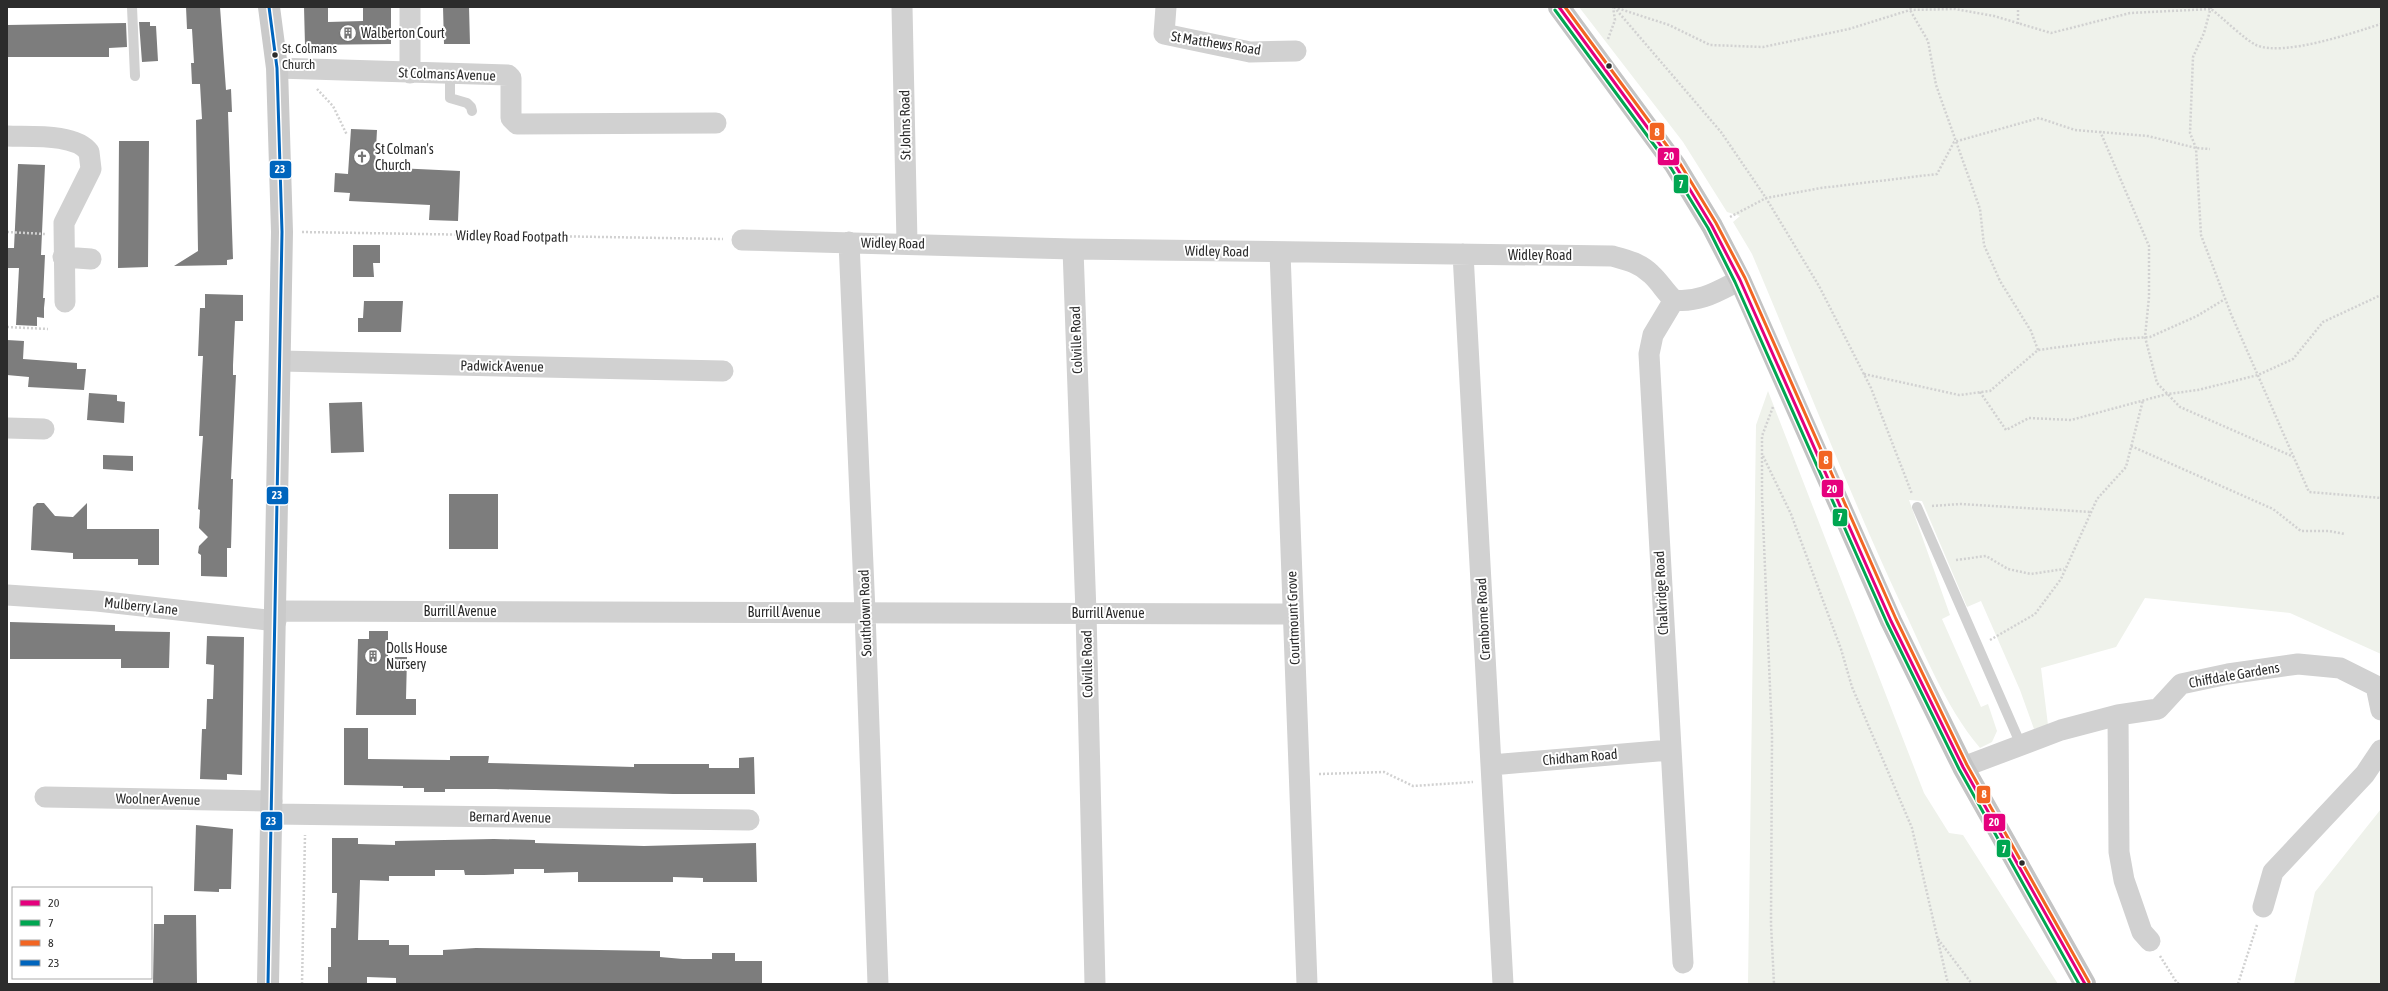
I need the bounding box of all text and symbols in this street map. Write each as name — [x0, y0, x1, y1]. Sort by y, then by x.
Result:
building icon: Walberton Court — [338, 23, 358, 43]
place label: Walberton Court — [361, 25, 445, 41]
street label: St Matthews Road — [1170, 28, 1262, 58]
place label: St. Colmans Church — [282, 41, 337, 72]
marker: St. Colmans Church — [270, 50, 280, 60]
unlabelled marker — [1604, 61, 1614, 71]
street label: St Colmans Avenue — [398, 64, 496, 84]
street label: St Johns Road — [896, 90, 914, 160]
line badge: 8 — [1649, 122, 1665, 141]
text: 8 — [1654, 126, 1660, 138]
place label: St Colman's Church — [375, 141, 434, 173]
church icon: St Colman's Church — [352, 147, 372, 167]
line badge: 20 — [1657, 147, 1680, 166]
text: 20 — [1664, 150, 1674, 162]
line badge: 23 — [269, 160, 292, 179]
text: 23 — [275, 163, 285, 175]
line badge: 7 — [1673, 174, 1689, 194]
text: 7 — [1678, 178, 1684, 190]
street label: Widley Road Footpath — [456, 227, 568, 245]
street label: Widley Road — [861, 234, 925, 252]
street label: Widley Road — [1185, 242, 1249, 260]
street label: Widley Road — [1508, 247, 1572, 263]
street label: Colville Road — [1067, 306, 1085, 374]
street label: Padwick Avenue — [460, 357, 544, 375]
line badge: 8 — [1818, 450, 1833, 470]
text: 8 — [1823, 454, 1829, 466]
line badge: 20 — [1821, 479, 1844, 498]
text: 20 — [1827, 483, 1837, 495]
line badge: 23 — [266, 486, 289, 505]
text: 23 — [272, 489, 282, 501]
line badge: 7 — [1832, 508, 1848, 527]
text: 7 — [1837, 511, 1843, 523]
street label: Chalkridge Road — [1651, 551, 1671, 635]
street label: Southdown Road — [855, 569, 875, 657]
street label: Courtmount Grove — [1283, 571, 1303, 665]
street label: Cranborne Road — [1473, 577, 1493, 661]
street label: Mulberry Lane — [103, 594, 179, 618]
street label: Burrill Avenue — [424, 603, 496, 619]
street label: Burrill Avenue — [748, 604, 820, 620]
street label: Burrill Avenue — [1072, 605, 1144, 621]
street label: Colville Road — [1078, 630, 1096, 698]
place label: Dolls House Nursery — [386, 640, 447, 672]
building icon: Dolls House Nursery — [363, 646, 383, 666]
street label: Chiffdale Gardens — [2187, 659, 2281, 691]
street label: Chidham Road — [1542, 746, 1618, 768]
line badge: 8 — [1976, 785, 1991, 804]
text: 8 — [1981, 788, 1987, 800]
street label: Woolner Avenue — [116, 790, 200, 808]
street label: Bernard Avenue — [469, 808, 551, 826]
line badge: 23 — [260, 811, 283, 831]
line badge: 20 — [1983, 813, 2006, 832]
text: 23 — [266, 815, 276, 827]
text: 20 — [1989, 816, 1999, 828]
line badge: 7 — [1996, 839, 2011, 858]
text: 7 — [2001, 843, 2007, 855]
unlabelled marker — [2017, 858, 2027, 868]
legend — [12, 887, 152, 979]
text: 20 — [48, 896, 60, 910]
text: 7 — [48, 916, 54, 930]
text: 8 — [48, 936, 54, 950]
text: 23 — [48, 956, 59, 970]

